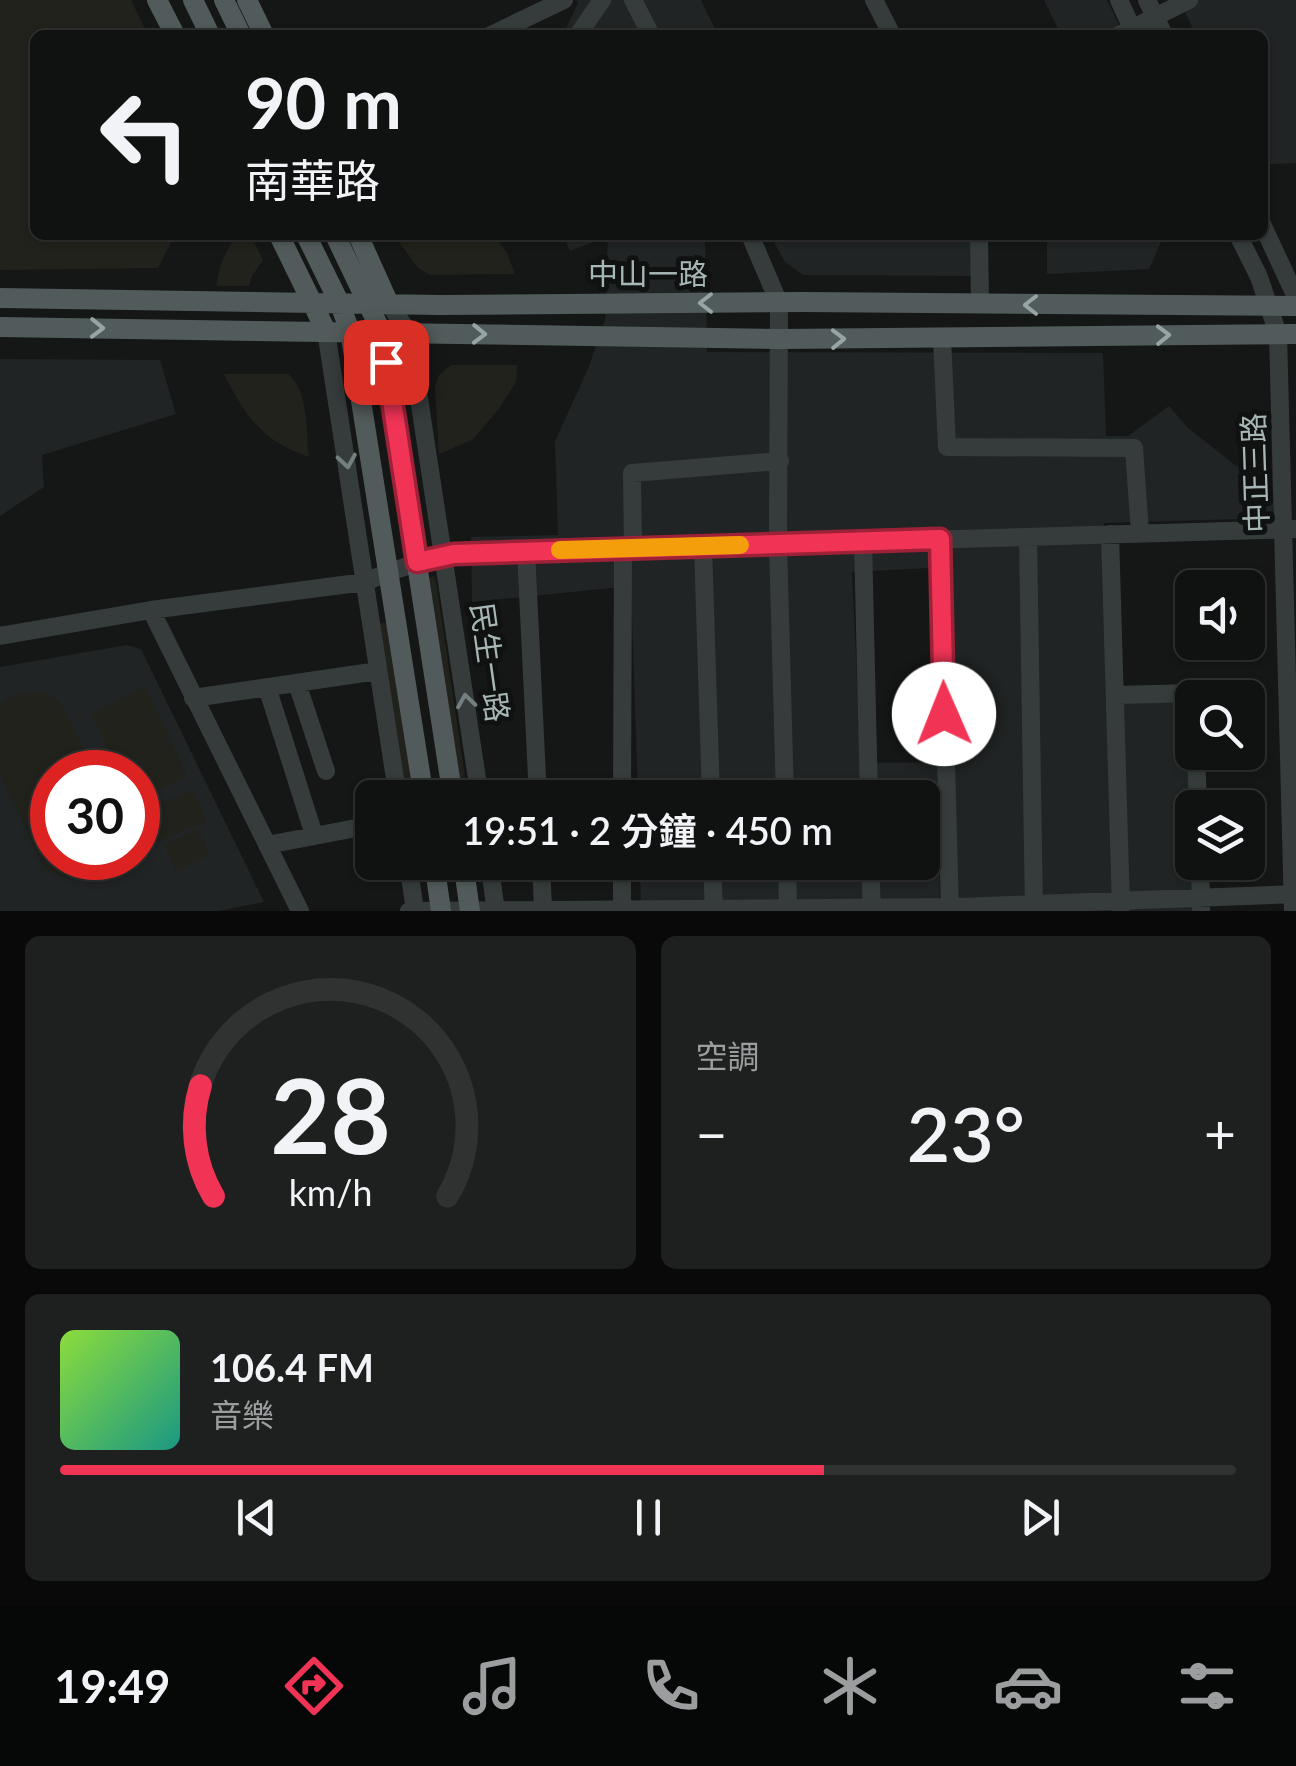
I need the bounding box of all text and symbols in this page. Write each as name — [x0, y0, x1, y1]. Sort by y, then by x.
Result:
text: 90 m — [245, 60, 402, 144]
icon: left — [80, 70, 210, 200]
text: 南華路 — [245, 153, 380, 207]
street label: 中山一路 — [588, 255, 708, 291]
one-way arrow — [698, 292, 714, 314]
one-way arrow — [1023, 294, 1039, 315]
one-way arrow — [90, 317, 106, 339]
pin — [344, 320, 429, 405]
one-way arrow — [472, 323, 487, 345]
one-way arrow — [1156, 324, 1172, 346]
one-way arrow — [832, 328, 847, 350]
icon: arrive — [359, 335, 414, 390]
street label: 中正三路 — [1234, 412, 1274, 534]
one-way arrow — [336, 453, 357, 470]
map controls — [1175, 570, 1265, 880]
button: sound — [1175, 570, 1265, 660]
street label: 民生一路 — [465, 600, 517, 724]
position arrow — [892, 662, 996, 766]
button: search — [1175, 680, 1265, 770]
one-way arrow — [456, 693, 477, 709]
speed limit sign: 30 — [30, 750, 160, 880]
button: layers — [1175, 790, 1265, 880]
text: 19:51 · 2 分鐘 · 450 m — [462, 807, 833, 853]
text: 空調 — [696, 1036, 760, 1075]
text: 28 — [270, 1051, 391, 1176]
text: 23° — [907, 1088, 1025, 1178]
text: − — [696, 1100, 727, 1166]
text: + — [1204, 1100, 1236, 1166]
text: km/h — [288, 1171, 372, 1214]
text: 106.4 FM — [210, 1344, 374, 1390]
text: 音樂 — [210, 1395, 274, 1434]
icon: previous — [229, 1490, 284, 1545]
icon: pause — [621, 1490, 676, 1545]
icon: next — [1013, 1490, 1068, 1545]
icon: directions — [279, 1651, 349, 1721]
icon: music — [457, 1651, 527, 1721]
icon: phone — [636, 1651, 706, 1721]
icon: climate — [815, 1651, 885, 1721]
icon: car — [993, 1651, 1063, 1721]
icon: filters — [1172, 1651, 1242, 1721]
text: 19:49 — [54, 1659, 170, 1713]

